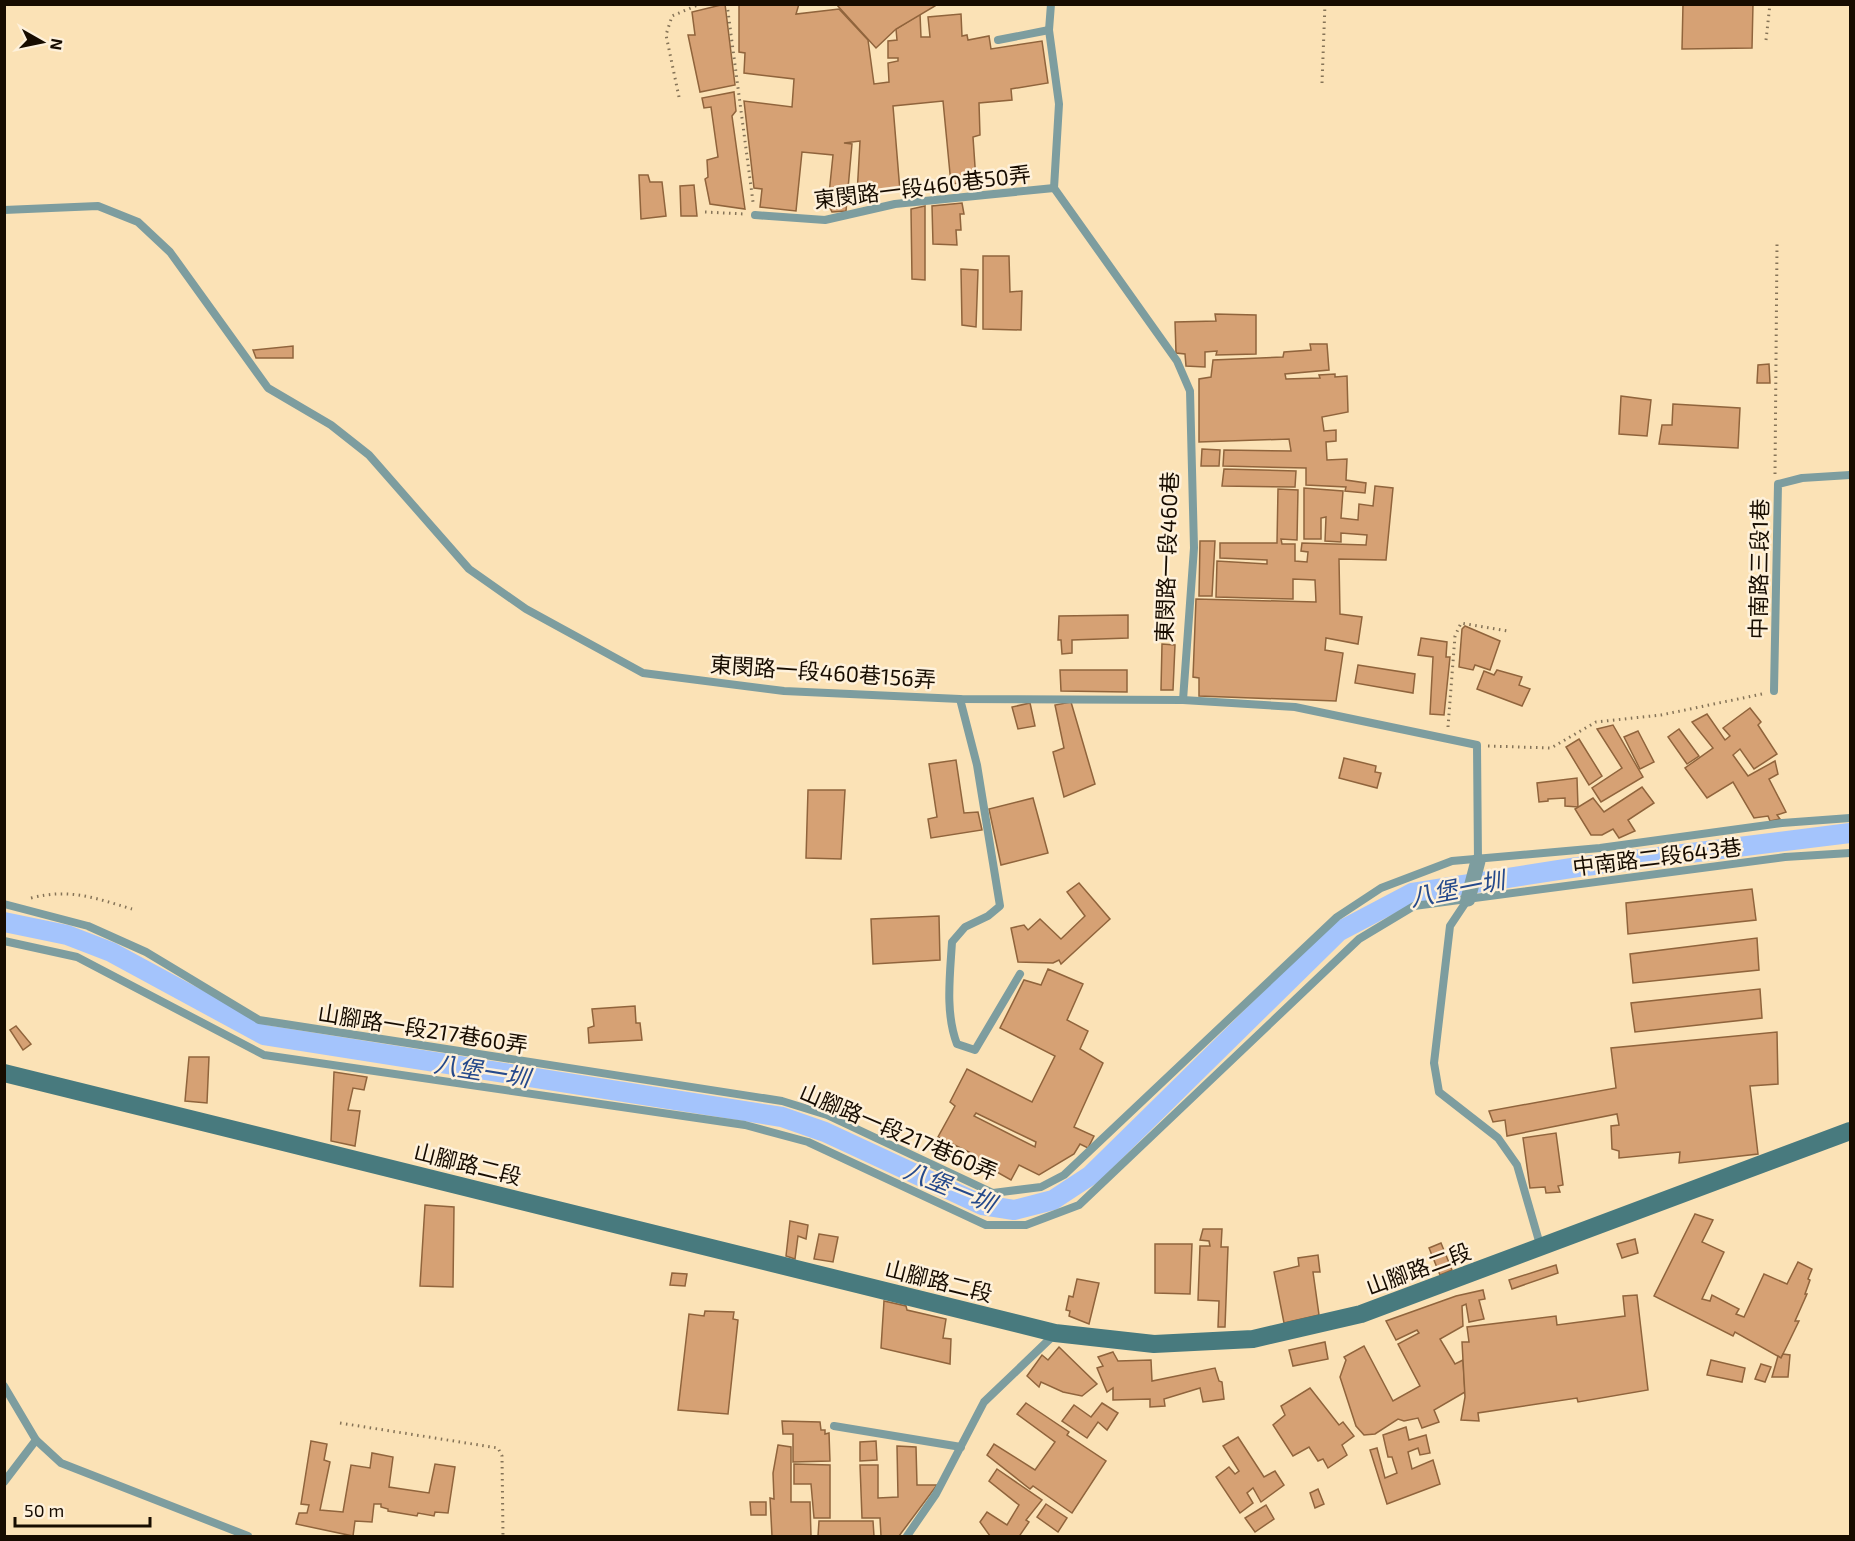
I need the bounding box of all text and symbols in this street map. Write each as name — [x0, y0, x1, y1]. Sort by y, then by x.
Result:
north arrow — [12, 12, 72, 72]
text: N — [47, 37, 68, 52]
street label: 東閔路一段460巷50弄 — [812, 160, 1032, 212]
street label: 東閔路一段460巷 — [1150, 471, 1182, 643]
street label: 中南路三段1巷 — [1744, 498, 1772, 640]
street label: 東閔路一段460巷156弄 — [709, 650, 937, 692]
street label: 中南路二段643巷 — [1571, 833, 1743, 879]
water label: 八堡一圳 — [1407, 864, 1510, 911]
street label: 山腳路一段217巷60弄 — [316, 999, 530, 1057]
water label: 八堡一圳 — [432, 1048, 535, 1092]
street label: 山腳路一段217巷60弄 — [796, 1078, 1002, 1184]
street label: 山腳路二段 — [411, 1137, 525, 1189]
water label: 八堡一圳 — [900, 1155, 1003, 1219]
street label: 山腳路二段 — [1362, 1237, 1474, 1299]
street label: 山腳路二段 — [882, 1254, 996, 1306]
scale bar — [15, 1490, 150, 1528]
text: 50 m — [24, 1499, 64, 1521]

